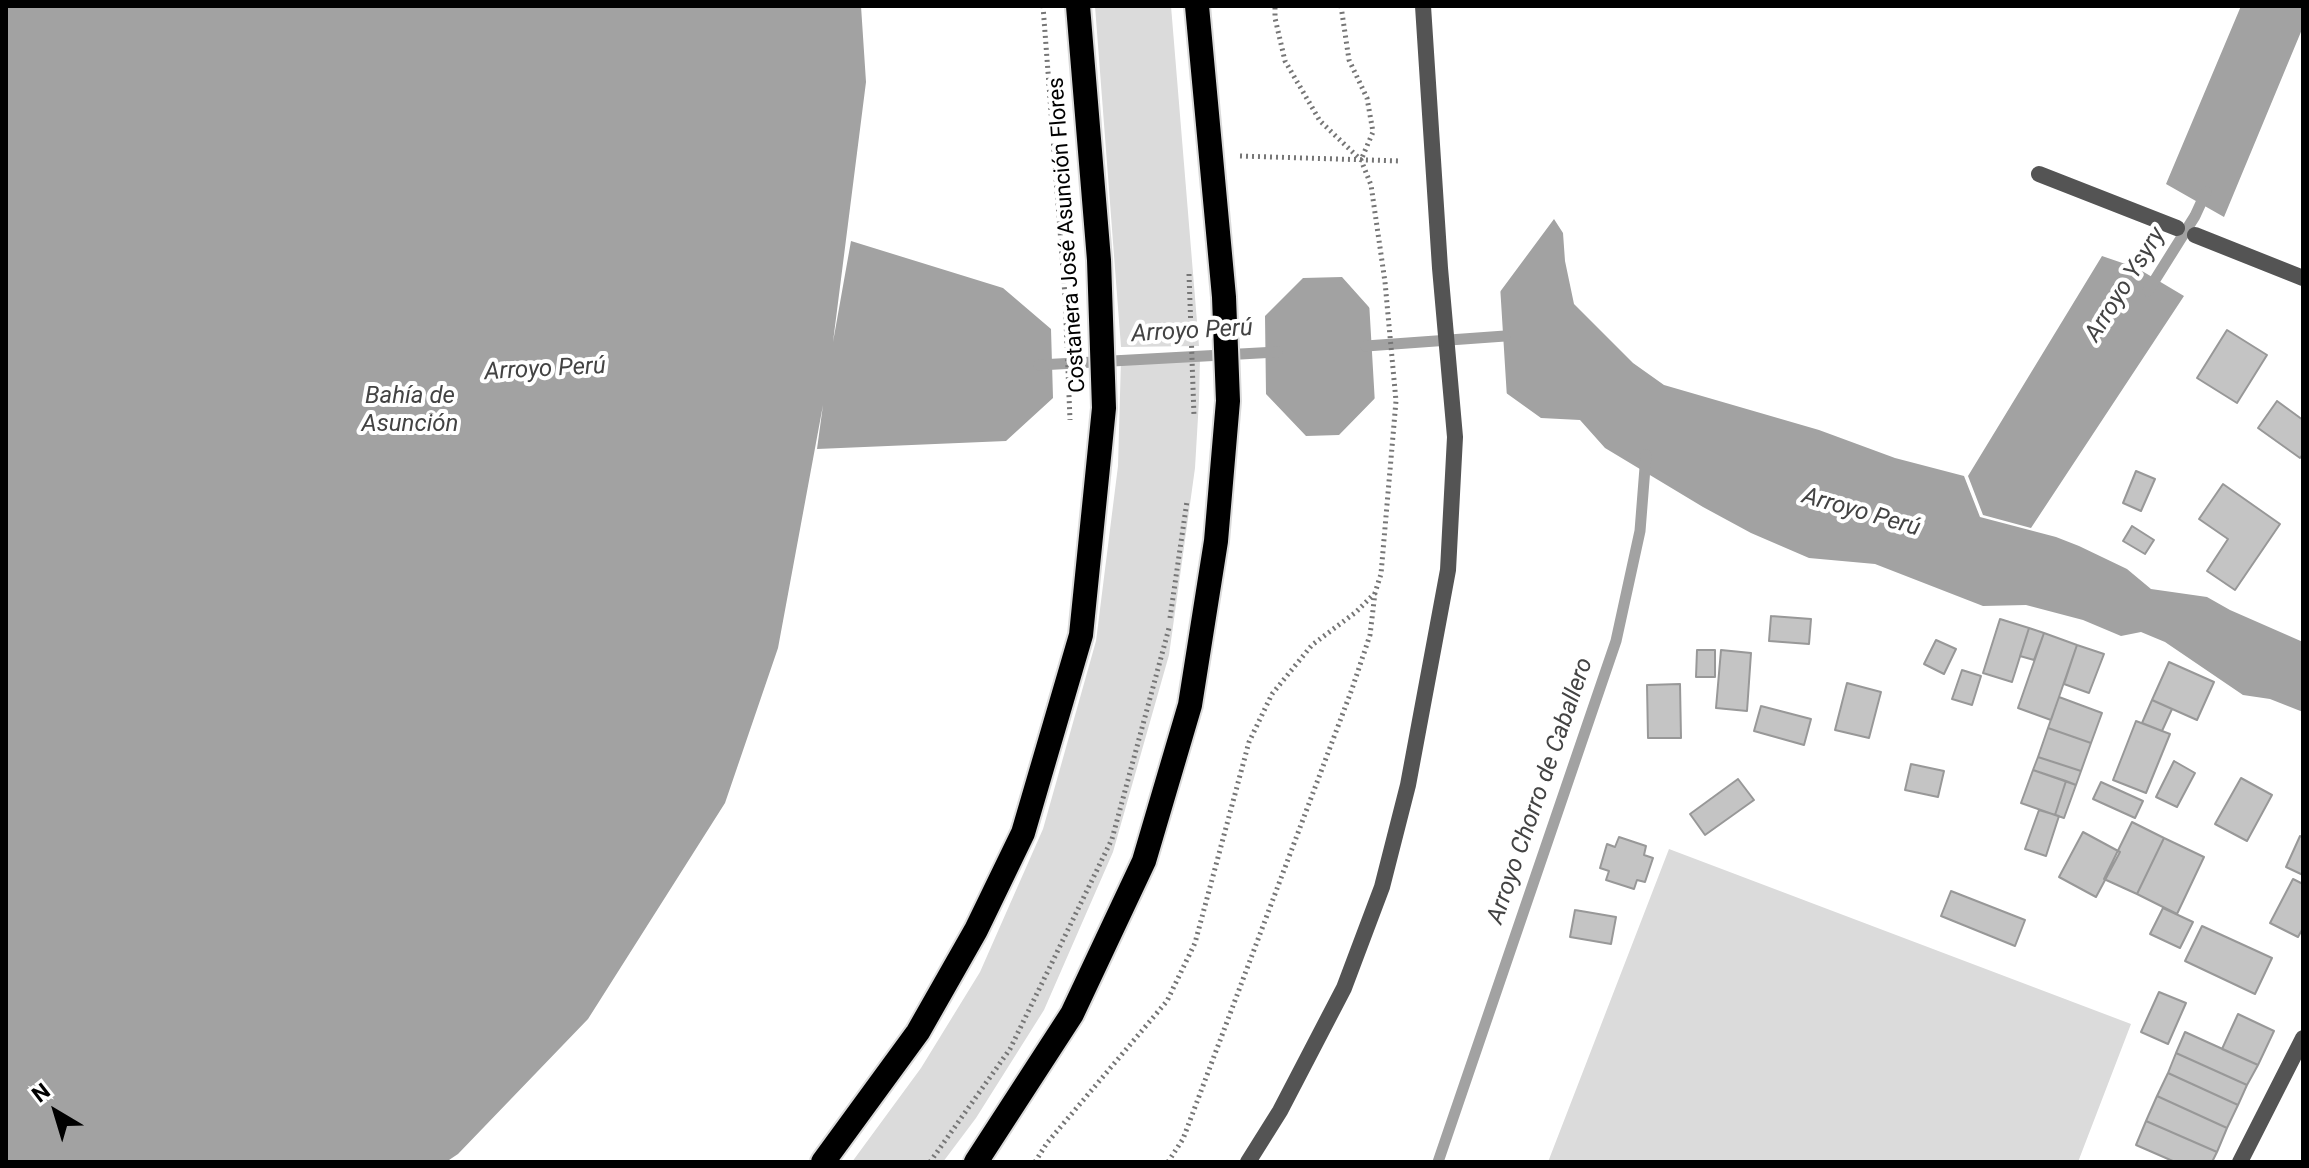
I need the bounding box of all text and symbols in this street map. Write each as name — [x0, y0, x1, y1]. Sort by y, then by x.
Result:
street label: Costanera José Asunción Flores — [1044, 76, 1092, 394]
water label: Arroyo Ysyry — [2080, 223, 2172, 347]
water label: Arroyo Perú — [1131, 314, 1253, 350]
water label: Arroyo Perú — [484, 352, 606, 388]
water label: Bahía de Asunción — [362, 383, 458, 439]
water label: Arroyo Perú — [1799, 482, 1923, 544]
water label: Arroyo Chorro de Caballero — [1482, 654, 1600, 928]
north arrow — [16, 1072, 96, 1152]
text: N — [27, 1078, 55, 1107]

